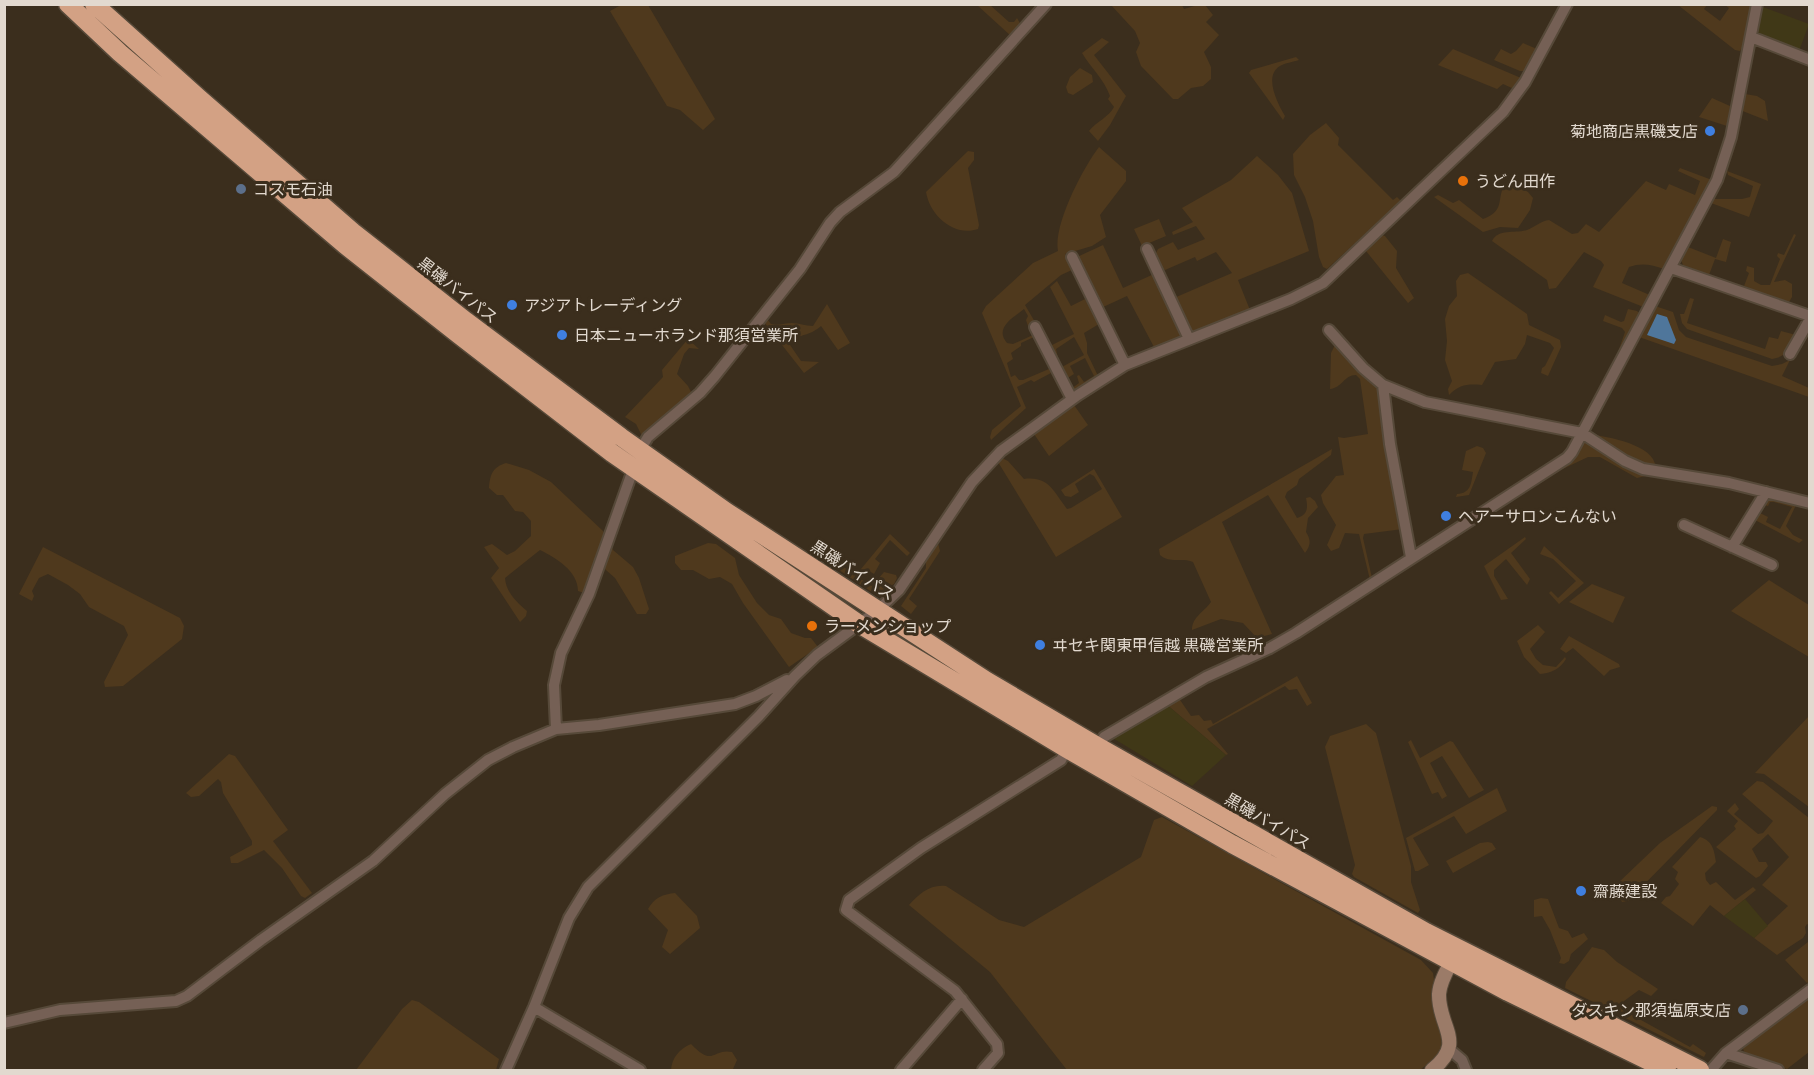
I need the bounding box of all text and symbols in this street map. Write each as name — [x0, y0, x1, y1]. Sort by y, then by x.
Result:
place label: 菊地商店黒磯支店 — [1570, 120, 1698, 142]
marker: 菊地商店黒磯支店 — [1703, 124, 1717, 138]
place label: うどん田作 — [1475, 170, 1555, 192]
marker: うどん田作 — [1456, 174, 1470, 188]
place label: コスモ石油 — [253, 178, 333, 200]
marker: コスモ石油 — [234, 182, 248, 196]
street label: 黒磯バイパス — [414, 252, 502, 328]
place label: アジアトレーディング — [524, 294, 682, 316]
marker: アジアトレーディング — [505, 298, 519, 312]
place label: 日本ニューホランド那須営業所 — [574, 324, 798, 346]
marker: 日本ニューホランド那須営業所 — [555, 328, 569, 342]
place label: ヘアーサロンこんない — [1458, 505, 1617, 527]
marker: ヘアーサロンこんない — [1439, 509, 1453, 523]
street label: 黒磯バイパス — [807, 535, 899, 605]
place label: ラーメンショップ — [824, 615, 951, 637]
marker: ラーメンショップ — [805, 619, 819, 633]
place label: ヰセキ関東甲信越 黒磯営業所 — [1052, 634, 1263, 656]
marker: ヰセキ関東甲信越 黒磯営業所 — [1033, 638, 1047, 652]
street label: 黒磯バイパス — [1221, 788, 1315, 854]
place label: 齋藤建設 — [1593, 880, 1657, 902]
marker: 齋藤建設 — [1574, 884, 1588, 898]
place label: ダスキン那須塩原支店 — [1571, 999, 1731, 1021]
marker: ダスキン那須塩原支店 — [1736, 1003, 1750, 1017]

